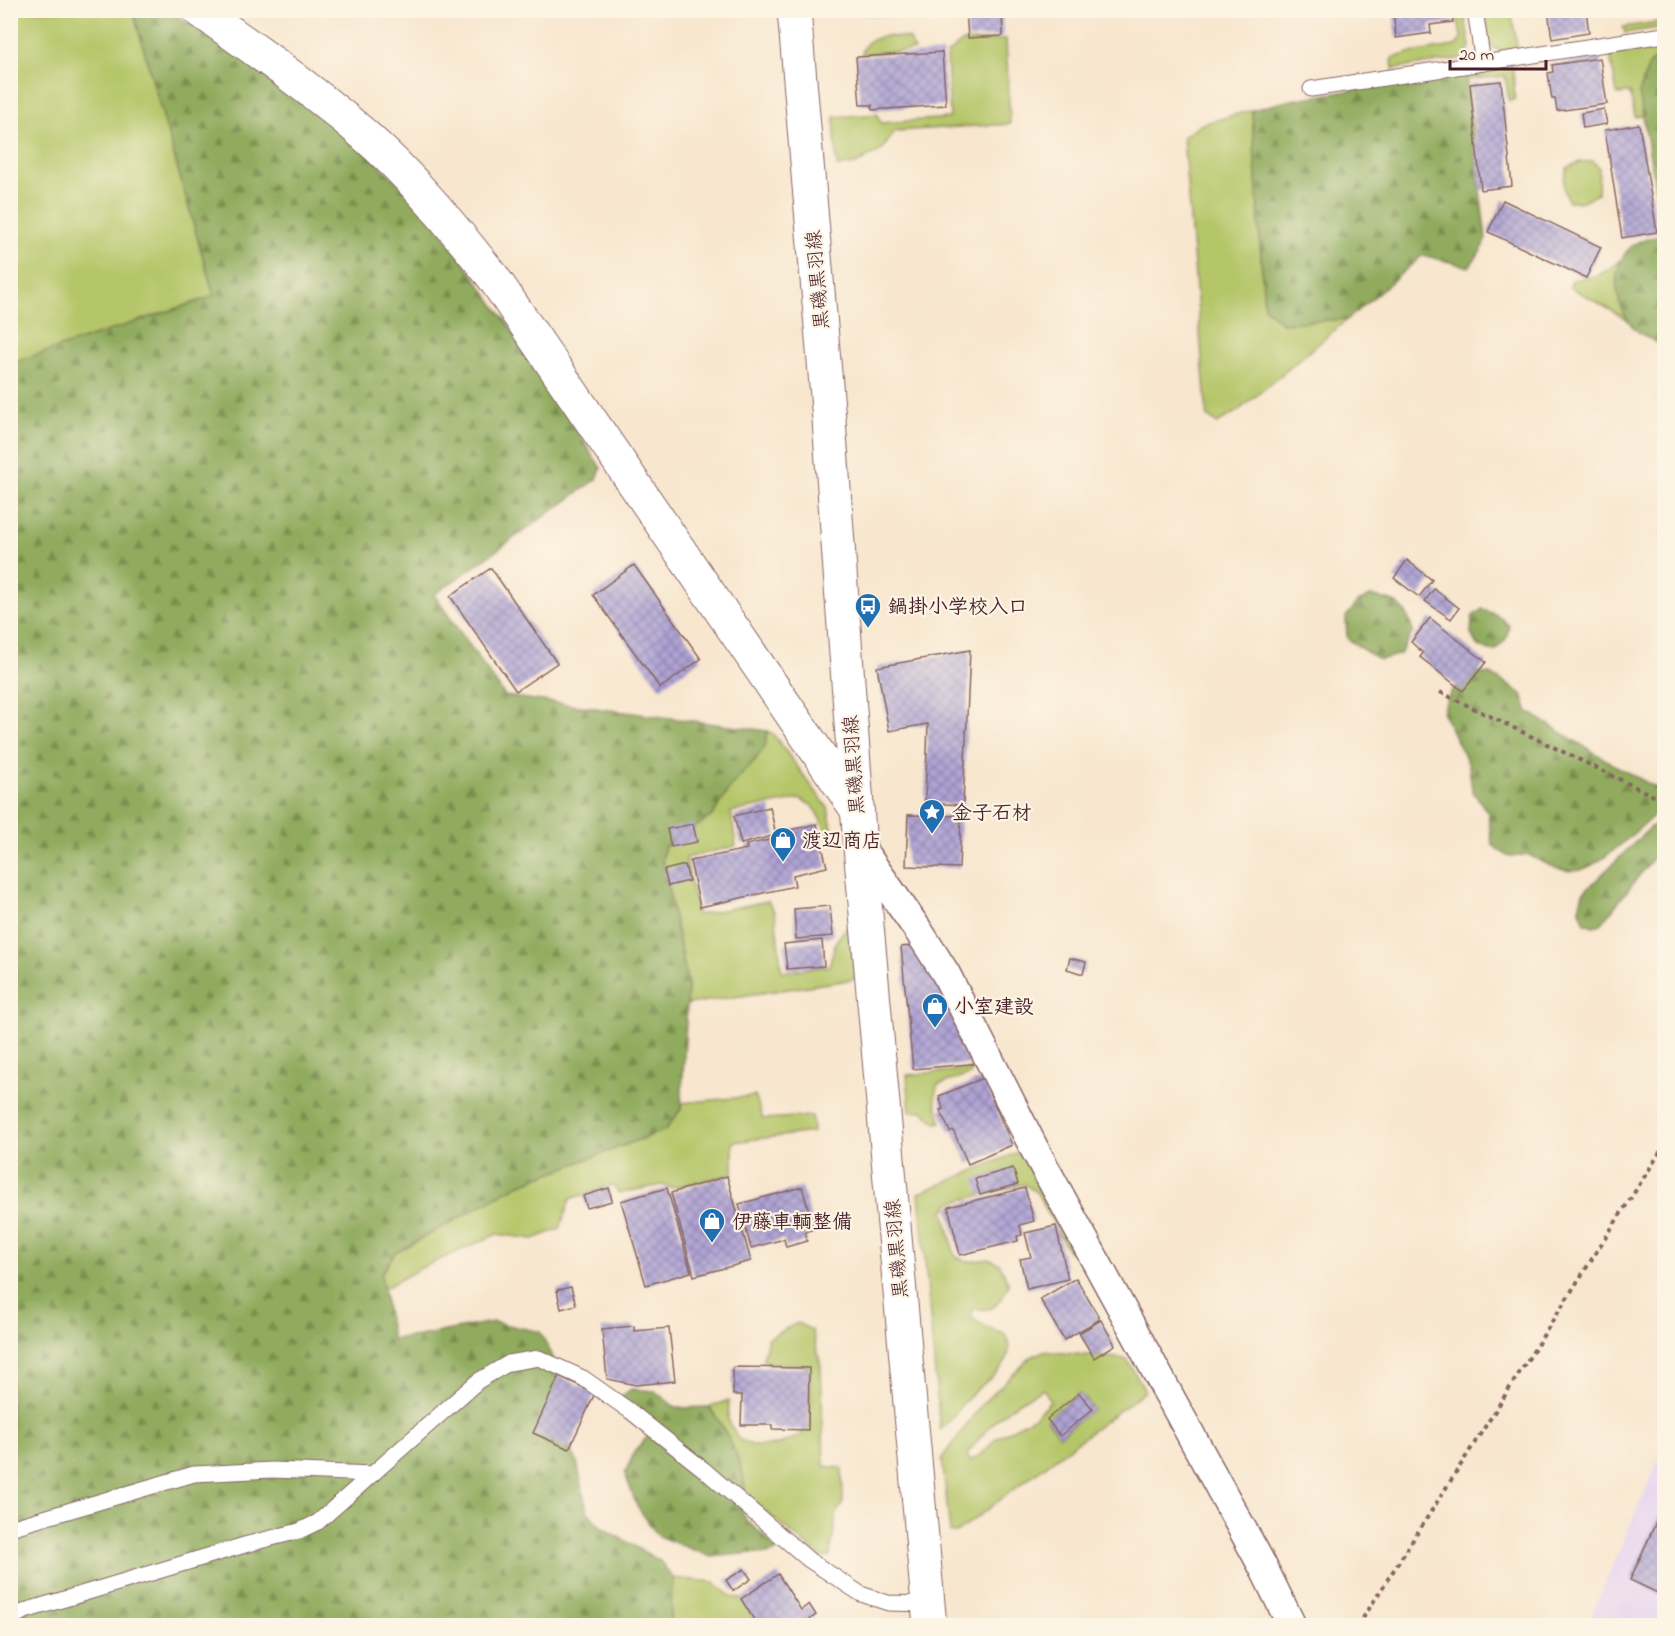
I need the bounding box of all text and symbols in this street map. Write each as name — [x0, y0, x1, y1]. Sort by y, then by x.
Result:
scale bar — [1450, 33, 1546, 71]
text: 20 m — [1459, 43, 1494, 69]
street label: 黒磯黒羽線 — [801, 229, 838, 331]
bus stop icon: 鍋掛小学校入口 — [853, 591, 883, 629]
place label: 鍋掛小学校入口 — [888, 594, 1028, 623]
street label: 黒磯黒羽線 — [838, 714, 873, 816]
place icon: 金子石材 — [917, 797, 947, 835]
place label: 金子石材 — [952, 800, 1032, 829]
shop icon: 渡辺商店 — [768, 825, 798, 863]
place label: 渡辺商店 — [802, 828, 882, 857]
shop icon: 小室建設 — [920, 991, 950, 1029]
place label: 小室建設 — [954, 994, 1034, 1023]
street label: 黒磯黒羽線 — [880, 1198, 917, 1300]
shop icon: 伊藤車輌整備 — [697, 1206, 727, 1244]
place label: 伊藤車輌整備 — [732, 1209, 852, 1238]

